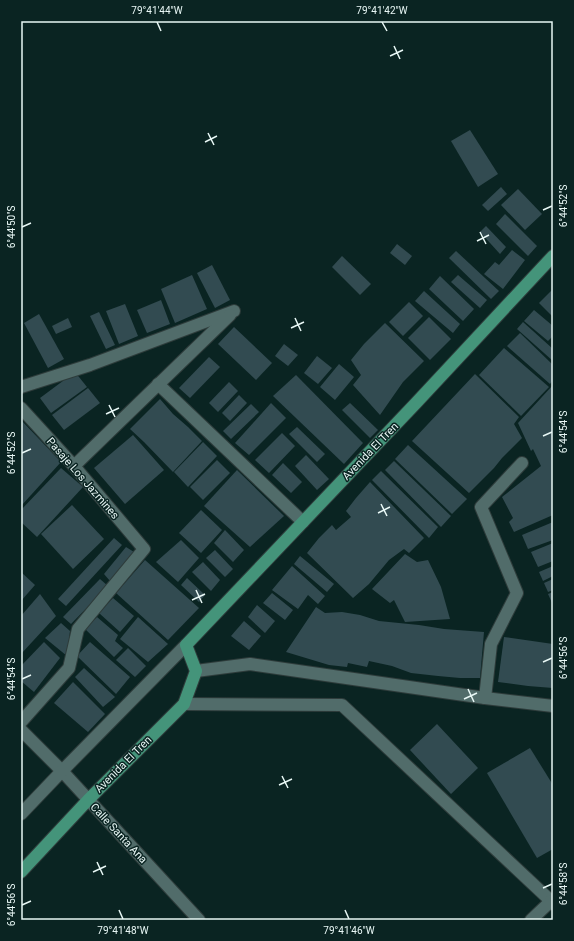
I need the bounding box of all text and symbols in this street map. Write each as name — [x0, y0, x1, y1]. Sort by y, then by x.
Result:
text: 79°41'44"W — [131, 5, 183, 16]
text: 79°41'42"W — [356, 5, 408, 16]
text: 6°44'52"S — [558, 185, 569, 227]
text: 6°44'50"S — [6, 206, 17, 248]
text: 6°44'54"S — [558, 411, 569, 453]
street label: Avenida El Tren — [340, 420, 401, 483]
text: 6°44'52"S — [6, 432, 17, 474]
street label: Pasaje Los Jazmines — [44, 435, 122, 522]
text: 6°44'56"S — [558, 637, 569, 679]
text: 6°44'54"S — [6, 658, 17, 700]
street label: Avenida El Tren — [92, 733, 154, 795]
street label: Calle Santa Ana — [88, 801, 150, 866]
text: 6°44'58"S — [558, 863, 569, 905]
text: 6°44'56"S — [6, 884, 17, 926]
text: 79°41'48"W — [97, 925, 149, 936]
text: 79°41'46"W — [323, 925, 375, 936]

